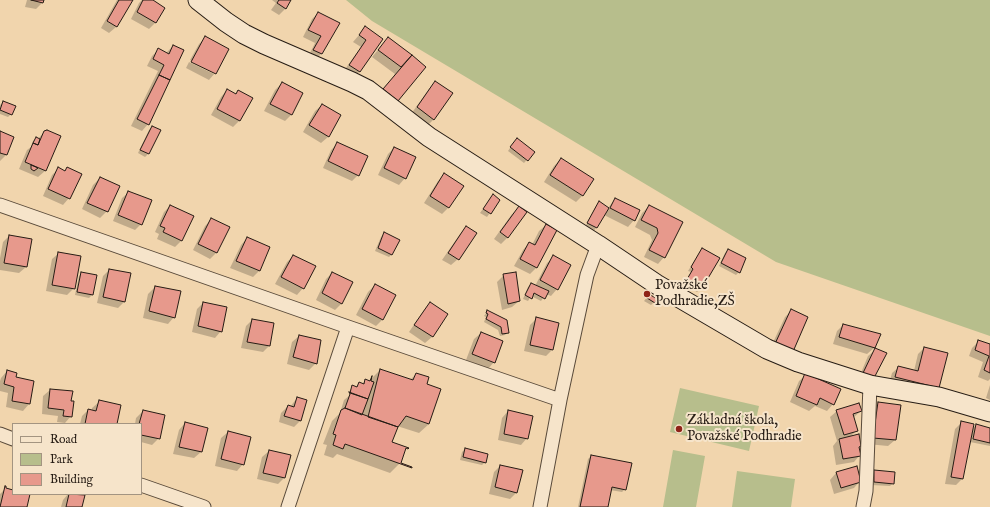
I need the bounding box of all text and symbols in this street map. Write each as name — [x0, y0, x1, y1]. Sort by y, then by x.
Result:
place label: Považské Podhradie,ZŠ — [655, 278, 735, 310]
marker: Považské Podhradie,ZŠ — [642, 289, 652, 299]
place label: Základná škola, Považské Podhradie — [687, 413, 802, 446]
legend — [12, 423, 142, 495]
marker: Základná škola, Považské Podhradie — [674, 424, 684, 434]
text: Road — [50, 432, 77, 447]
text: Park — [50, 452, 73, 467]
text: Building — [50, 472, 93, 487]

